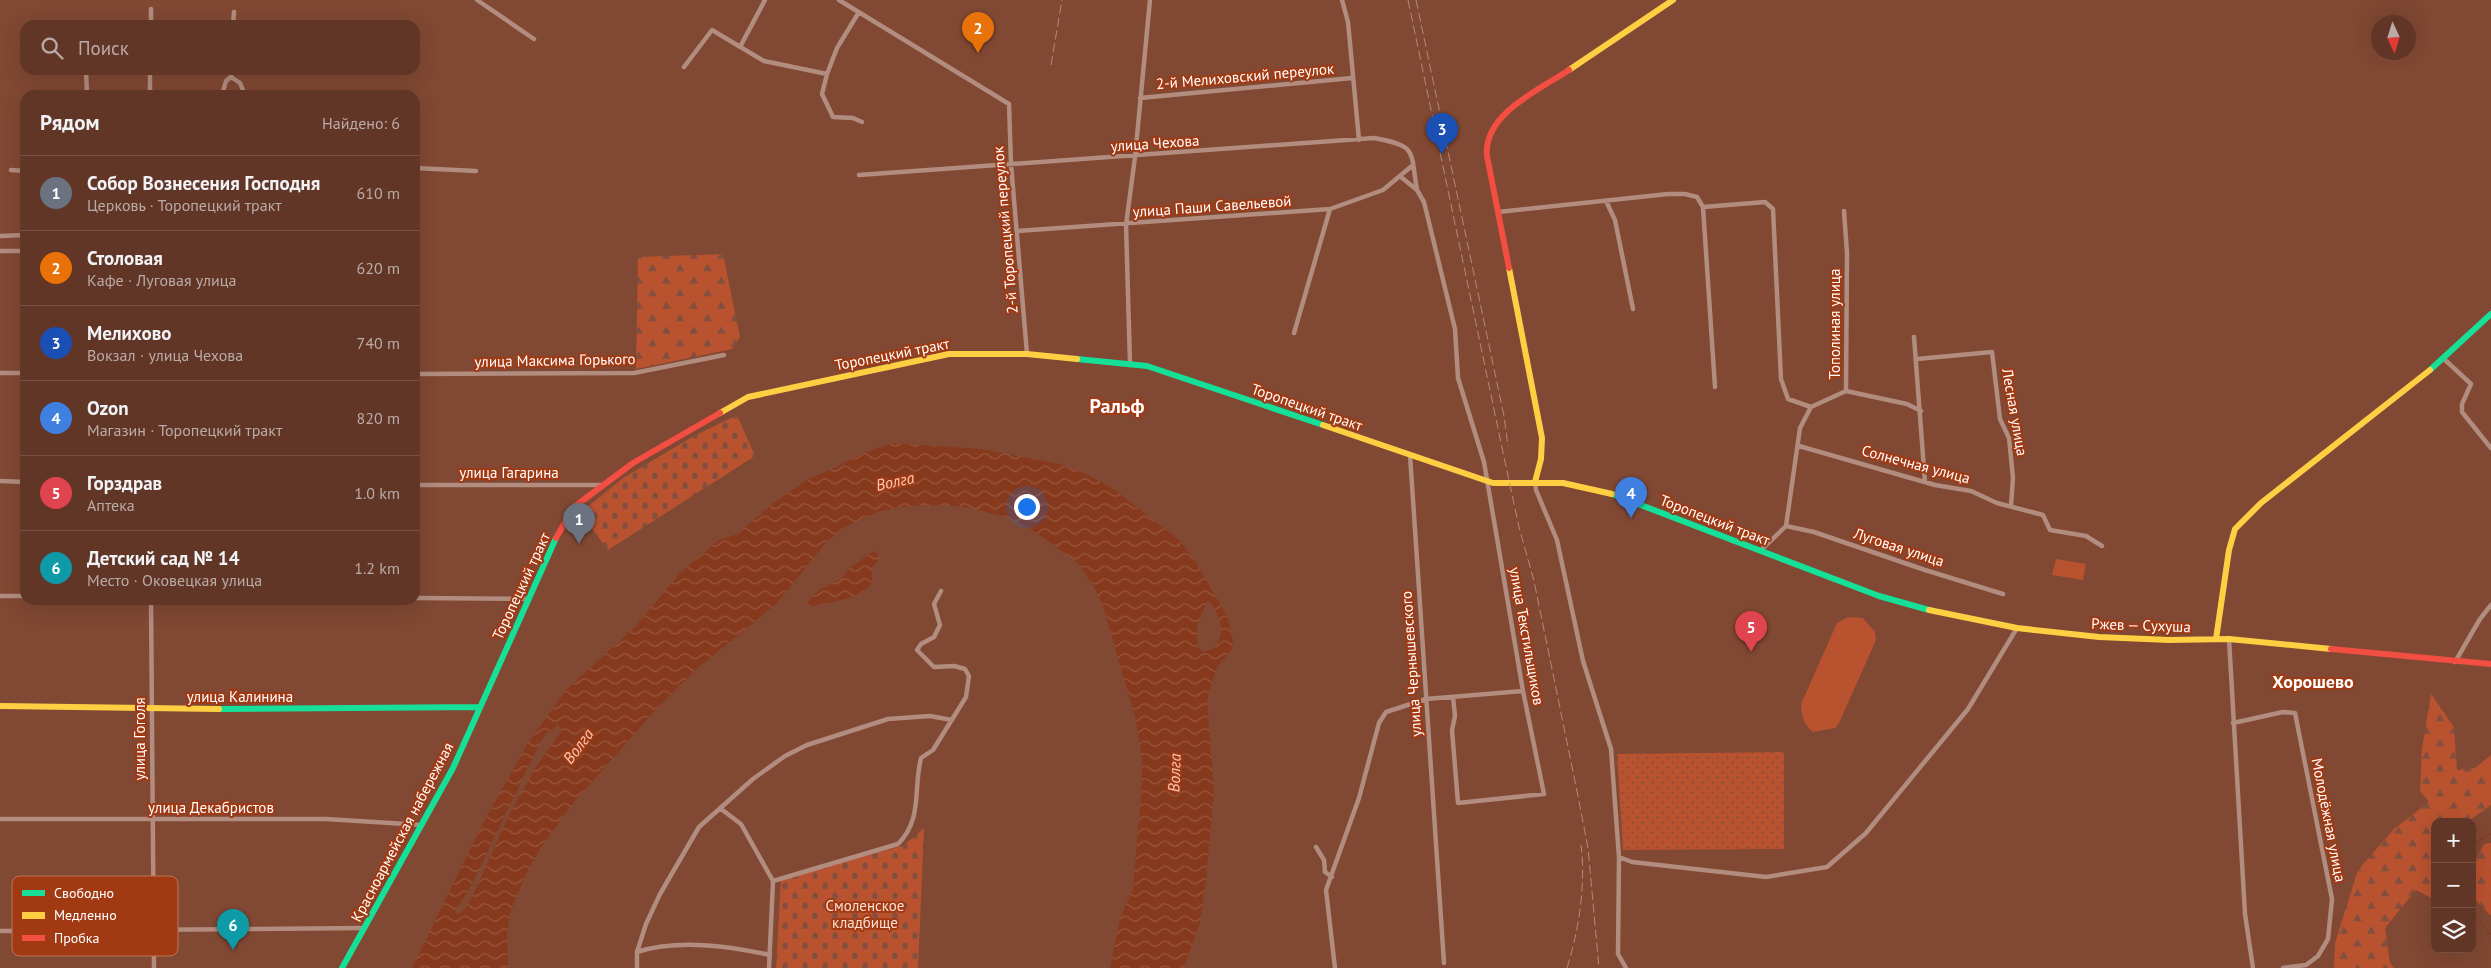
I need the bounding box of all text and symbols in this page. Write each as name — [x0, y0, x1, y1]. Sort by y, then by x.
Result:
pin: 2 — [962, 12, 994, 53]
north arrow — [2371, 15, 2416, 60]
search box — [20, 20, 420, 75]
icon: search — [38, 34, 66, 62]
text: Поиск — [78, 36, 129, 60]
street label: 2-й Мелиховский переулок — [1155, 59, 1336, 93]
text: Рядом — [40, 109, 99, 136]
text: Найдено: 6 — [322, 113, 400, 133]
pin: 3 — [1426, 113, 1458, 154]
street label: улица Чехова — [1110, 130, 1200, 156]
street label: 2-й Торопецкий переулок — [988, 145, 1022, 315]
text: Собор Вознесения Господня — [87, 171, 320, 195]
text: 1 — [51, 183, 61, 203]
text: 610 m — [357, 183, 400, 203]
street label: улица Паши Савельевой — [1132, 191, 1292, 221]
text: Церковь · Торопецкий тракт — [87, 195, 282, 215]
text: Столовая — [87, 246, 163, 270]
text: 2 — [51, 258, 61, 278]
text: 620 m — [357, 258, 400, 278]
street label: Тополиная улица — [1825, 268, 1844, 380]
text: Кафе · Луговая улица — [87, 270, 237, 290]
text: Мелихово — [87, 321, 172, 345]
text: 3 — [51, 333, 61, 353]
text: 740 m — [357, 333, 400, 353]
street label: Торопецкий тракт — [833, 334, 951, 374]
text: Вокзал · улица Чехова — [87, 345, 243, 365]
street label: улица Максима Горького — [474, 349, 636, 371]
street label: Лесная улица — [1998, 366, 2032, 457]
street label: Торопецкий тракт — [1249, 379, 1365, 435]
district label: Ральф — [1090, 393, 1144, 419]
text: Ozon — [87, 396, 129, 420]
text: 4 — [51, 408, 61, 428]
text: 820 m — [357, 408, 400, 428]
text: Магазин · Торопецкий тракт — [87, 420, 282, 440]
street label: Солнечная улица — [1860, 440, 1972, 488]
street label: улица Гагарина — [459, 463, 559, 482]
water label: Волга — [874, 467, 916, 495]
text: Горздрав — [87, 471, 162, 495]
pin: 4 — [1615, 477, 1647, 518]
text: 5 — [51, 483, 61, 503]
text: 1.0 km — [354, 483, 400, 503]
street label: Торопецкий тракт — [1657, 490, 1773, 550]
your location — [1014, 494, 1040, 520]
text: Аптека — [87, 495, 135, 515]
pin: 1 — [563, 503, 595, 544]
street label: Луговая улица — [1850, 523, 1947, 571]
street label: Торопецкий тракт — [488, 529, 554, 643]
text: Детский сад № 14 — [87, 546, 239, 570]
text: 6 — [51, 558, 61, 578]
text: 1.2 km — [354, 558, 400, 578]
street label: улица Текстильщиков — [1505, 565, 1549, 707]
text: Место · Оковецкая улица — [87, 570, 262, 590]
street label: улица Чернышевского — [1396, 590, 1426, 738]
pin: 5 — [1735, 611, 1767, 652]
street label: Ржев — Сухуша — [2091, 614, 2191, 636]
district label: Хорошево — [2272, 670, 2354, 693]
street label: улица Калинина — [187, 687, 293, 706]
street label: улица Гоголя — [130, 697, 149, 781]
water label: Волга — [558, 724, 598, 768]
street label: Красноармейская набережная — [347, 739, 457, 925]
water label: Волга — [1163, 753, 1185, 793]
street label: Молодёжная улица — [2308, 756, 2350, 884]
street label: улица Декабристов — [148, 798, 274, 817]
map controls — [2431, 818, 2476, 953]
button: + — [2431, 818, 2476, 863]
button: − — [2431, 863, 2476, 908]
legend — [12, 876, 178, 956]
text: Свободно — [54, 884, 114, 902]
park label: Смоленское кладбище — [826, 896, 904, 932]
text: Медленно — [54, 906, 117, 924]
button: layers — [2431, 908, 2476, 953]
pin: 6 — [217, 909, 249, 950]
text: Пробка — [54, 929, 99, 947]

